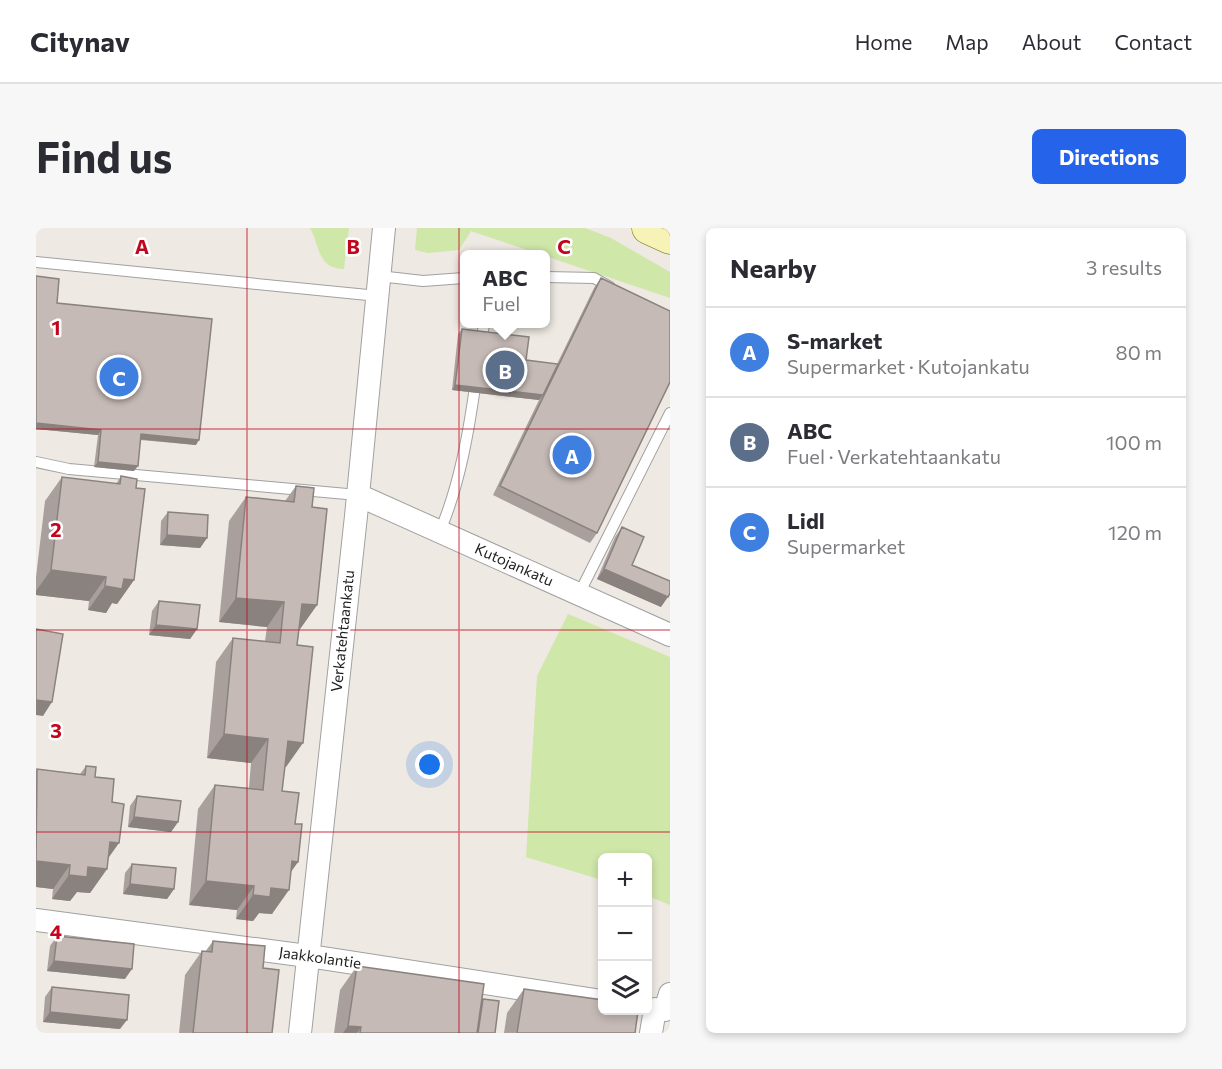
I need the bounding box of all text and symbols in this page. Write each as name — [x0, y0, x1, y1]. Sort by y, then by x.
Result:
text: Citynav — [30, 24, 130, 58]
text: Home — [855, 29, 912, 54]
text: Map — [945, 29, 989, 54]
text: About — [1022, 29, 1081, 54]
text: Contact — [1114, 29, 1192, 54]
button: Directions — [1032, 129, 1186, 184]
text: Find us — [36, 130, 172, 182]
text: A — [135, 234, 149, 258]
text: B — [346, 234, 360, 258]
text: C — [557, 234, 571, 258]
popup — [460, 250, 550, 328]
text: Nearby — [730, 252, 817, 283]
text: 3 results — [1086, 255, 1162, 279]
text: ABC — [482, 264, 528, 291]
text: Fuel — [482, 291, 520, 315]
text: 1 — [51, 315, 61, 339]
text: S-market — [787, 327, 882, 354]
text: A — [742, 340, 757, 364]
text: 80 m — [1116, 340, 1162, 364]
pin: B — [486, 348, 524, 392]
pin: C — [100, 354, 139, 400]
text: Supermarket · Kutojankatu — [787, 354, 1030, 378]
text: ABC — [787, 417, 832, 444]
text: B — [743, 430, 756, 454]
text: 100 m — [1106, 430, 1162, 454]
pin: A — [552, 432, 592, 478]
text: Fuel · Verkatehtaankatu — [787, 444, 1001, 468]
text: Lidl — [787, 507, 825, 534]
text: 2 — [50, 517, 62, 541]
text: C — [743, 520, 756, 544]
text: 120 m — [1108, 520, 1162, 544]
text: Supermarket — [787, 534, 905, 558]
street label: Kutojankatu — [472, 539, 556, 589]
street label: Verkatehtaankatu — [327, 569, 357, 693]
text: 3 — [50, 718, 62, 742]
your location — [415, 750, 444, 779]
map controls — [598, 853, 652, 1015]
button: + — [598, 853, 652, 907]
button: − — [598, 907, 652, 961]
text: 4 — [50, 919, 62, 943]
street label: Jaakkolantie — [278, 942, 363, 972]
button: layers — [598, 961, 652, 1015]

